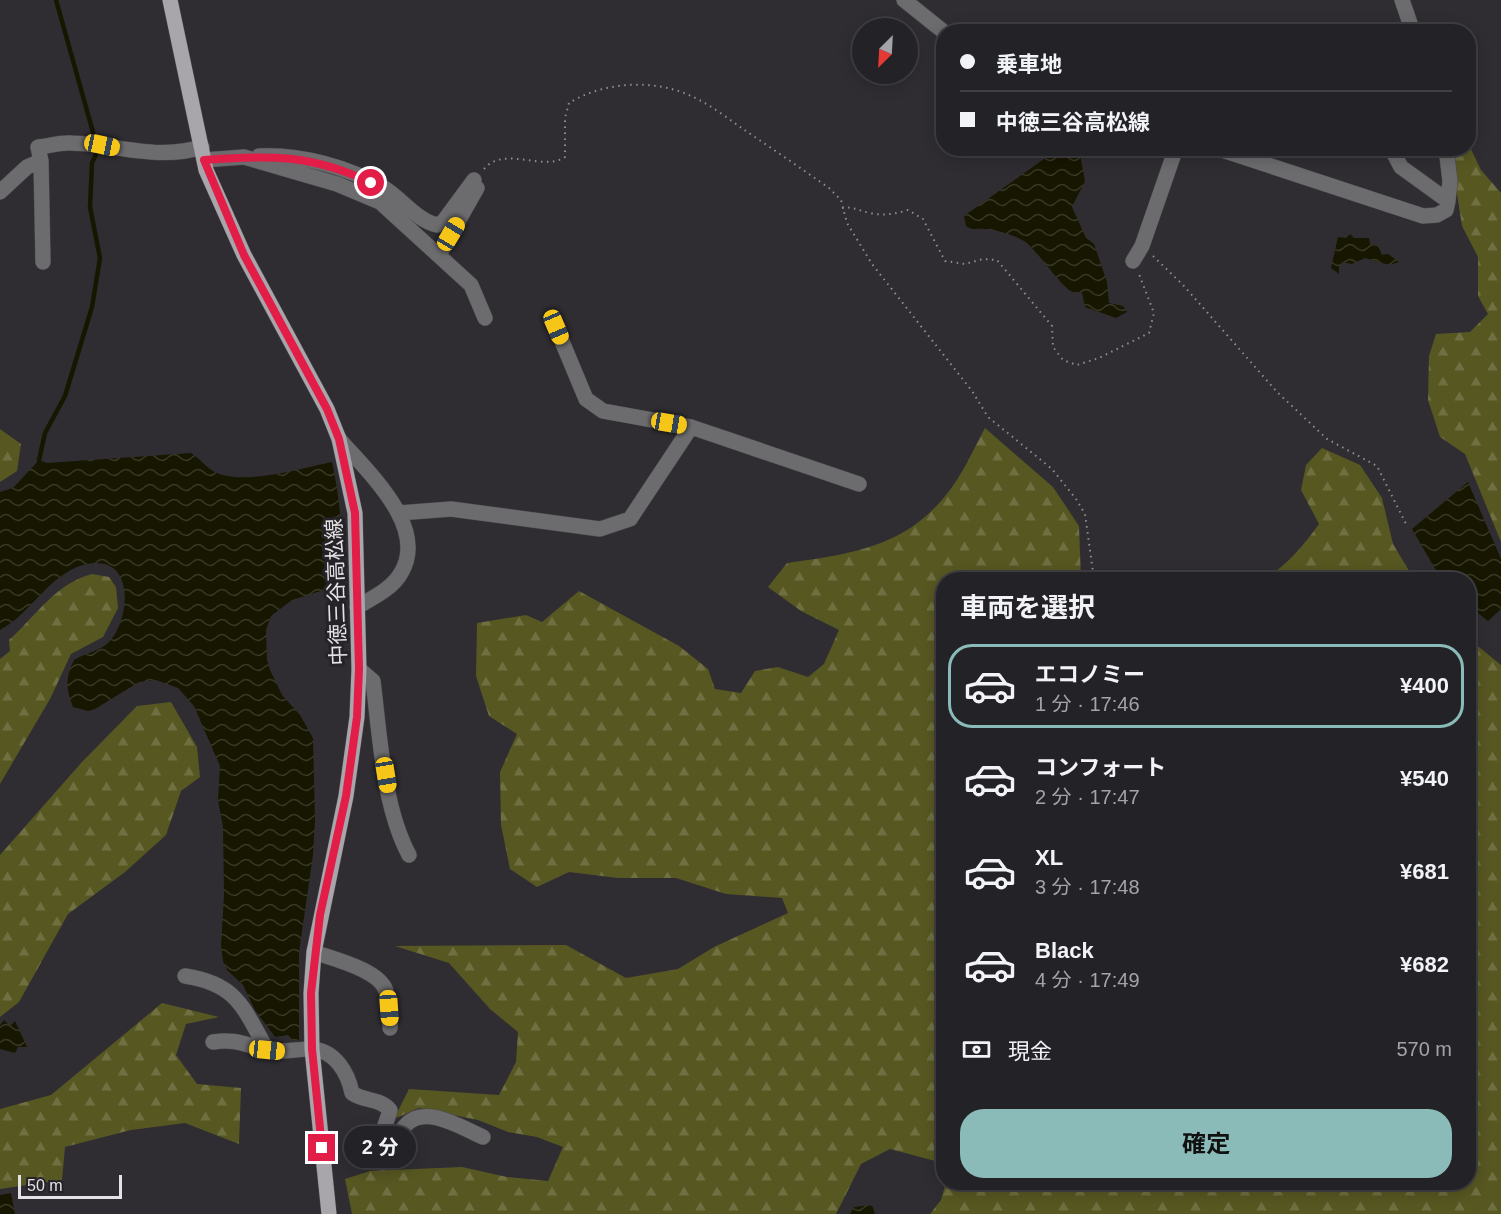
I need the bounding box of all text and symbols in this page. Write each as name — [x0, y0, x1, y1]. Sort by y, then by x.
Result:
north arrow — [852, 18, 918, 84]
map controls — [852, 18, 918, 84]
text: 乗車地 — [996, 52, 1062, 77]
text: 中徳三谷高松線 — [996, 110, 1150, 135]
car — [83, 132, 121, 158]
route start — [357, 169, 384, 196]
car — [434, 214, 468, 254]
car — [541, 307, 571, 347]
car — [650, 411, 688, 435]
street label: 中徳三谷高松線 — [322, 518, 350, 666]
text: 車両を選択 — [960, 593, 1095, 623]
icon: car — [963, 659, 1017, 713]
text: エコノミー — [1035, 662, 1145, 687]
text: ¥400 — [1400, 673, 1449, 698]
text: 1 分 · 17:46 — [1035, 693, 1140, 715]
icon: car — [963, 752, 1017, 806]
text: コンフォート — [1035, 755, 1166, 780]
car — [374, 756, 398, 794]
text: ¥540 — [1400, 766, 1449, 791]
text: 2 分 · 17:47 — [1035, 786, 1140, 808]
icon: car — [963, 845, 1017, 899]
text: XL — [1035, 845, 1063, 870]
text: ¥681 — [1400, 859, 1449, 884]
text: 3 分 · 17:48 — [1035, 876, 1140, 898]
icon: car — [963, 938, 1017, 992]
text: Black — [1035, 938, 1094, 963]
text: ¥682 — [1400, 952, 1449, 977]
text: 4 分 · 17:49 — [1035, 969, 1140, 991]
car — [379, 989, 399, 1027]
icon: cash — [960, 1033, 993, 1066]
text: 570 m — [1396, 1038, 1452, 1060]
car — [248, 1039, 286, 1061]
text: 現金 — [1008, 1039, 1052, 1064]
button: 確定 — [960, 1109, 1452, 1178]
callout: 2 分 — [343, 1127, 415, 1169]
route end — [308, 1134, 335, 1161]
text: 2 分 — [362, 1136, 398, 1158]
scale bar — [18, 1172, 122, 1200]
text: 50 m — [27, 1177, 63, 1194]

